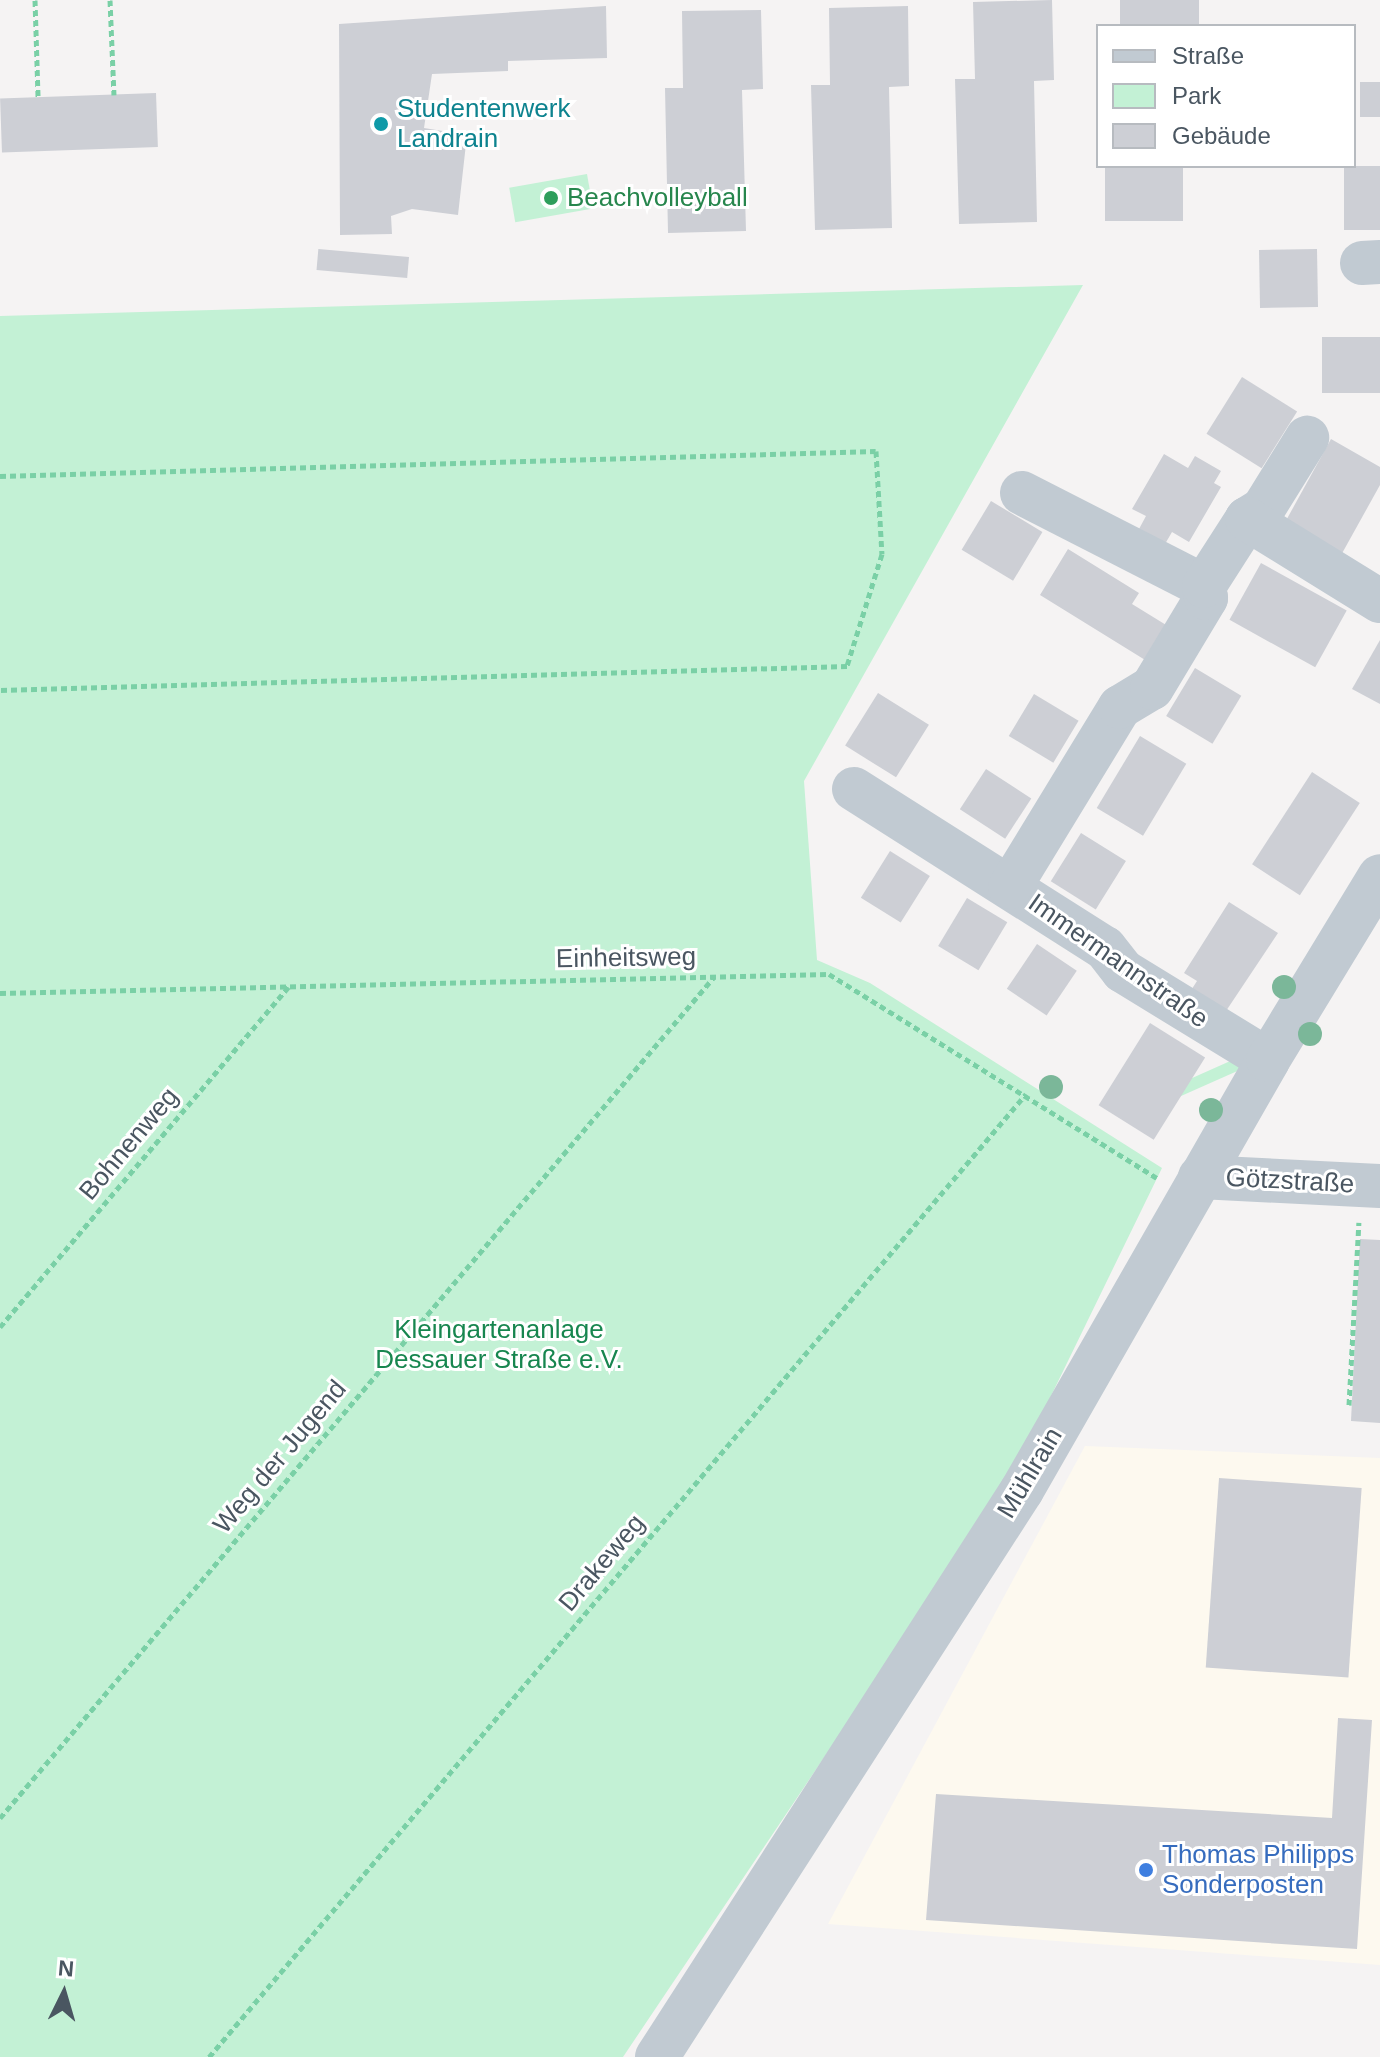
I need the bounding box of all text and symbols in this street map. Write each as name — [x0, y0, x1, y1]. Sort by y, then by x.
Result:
legend — [1096, 24, 1356, 168]
text: Straße — [1172, 42, 1244, 69]
text: Park — [1172, 82, 1221, 109]
place label: Studentenwerk Landrain — [397, 93, 570, 154]
marker: Studentenwerk Landrain — [372, 115, 390, 133]
text: Gebäude — [1172, 122, 1271, 149]
place label: Beachvolleyball — [567, 182, 748, 214]
marker: Beachvolleyball — [542, 189, 560, 207]
street label: Immermannstraße — [1022, 887, 1214, 1035]
street label: Einheitsweg — [556, 941, 696, 975]
street label: Bohnenweg — [73, 1081, 185, 1207]
street label: Götzstraße — [1225, 1162, 1355, 1200]
park label: Kleingartenanlage Dessauer Straße e.V. — [375, 1314, 623, 1376]
street label: Weg der Jugend — [207, 1374, 353, 1540]
street label: Mühlrain — [991, 1422, 1069, 1524]
street label: Drakeweg — [552, 1508, 652, 1618]
place label: Thomas Philipps Sonderposten — [1162, 1839, 1354, 1900]
marker: Thomas Philipps Sonderposten — [1137, 1861, 1155, 1879]
north arrow — [24, 1953, 104, 2033]
text: N — [57, 1955, 75, 1982]

